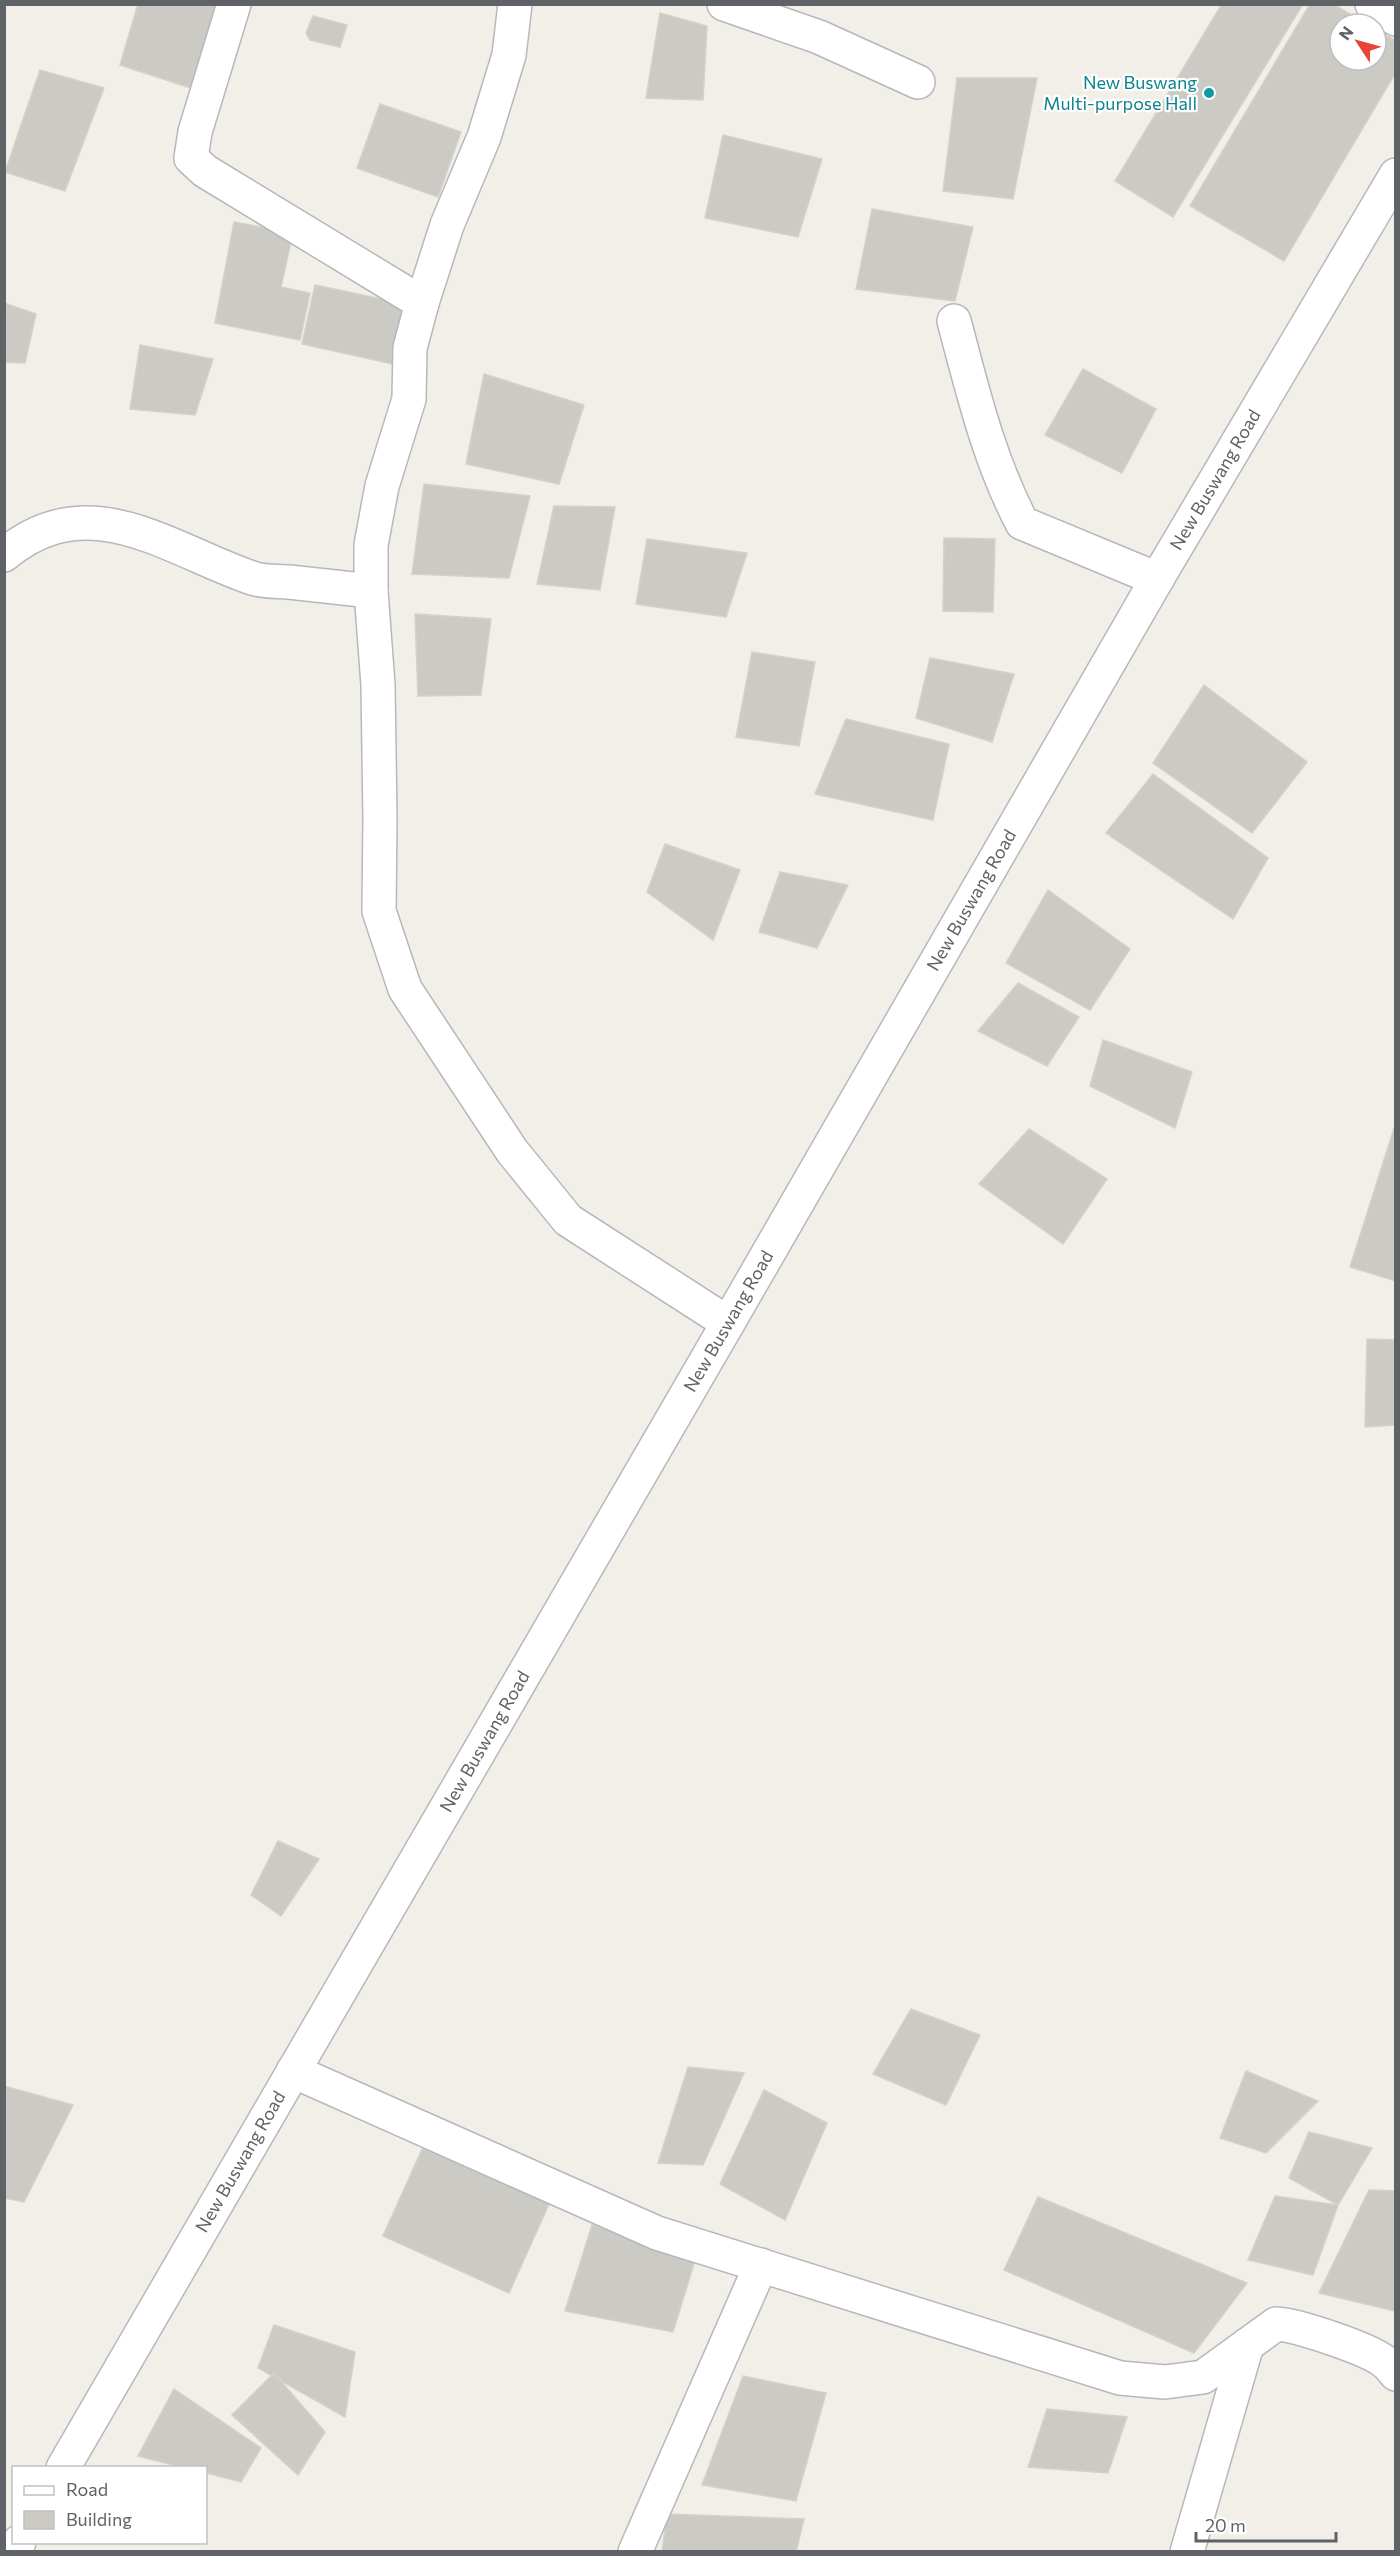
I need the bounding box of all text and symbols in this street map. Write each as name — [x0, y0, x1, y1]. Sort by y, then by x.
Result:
north arrow — [1328, 12, 1388, 72]
text: N — [1334, 22, 1357, 43]
place label: New Buswang Multi-purpose Hall — [1043, 71, 1197, 114]
marker: New Buswang Multi-purpose Hall — [1202, 86, 1216, 100]
street label: New Buswang Road — [1165, 405, 1265, 554]
street label: New Buswang Road — [921, 825, 1020, 975]
street label: New Buswang Road — [678, 1246, 778, 1395]
street label: New Buswang Road — [434, 1667, 534, 1816]
street label: New Buswang Road — [190, 2087, 290, 2236]
legend — [12, 2466, 207, 2544]
text: Road — [66, 2478, 108, 2500]
scale bar — [1196, 2505, 1336, 2543]
text: Building — [66, 2508, 132, 2530]
text: 20 m — [1205, 2514, 1246, 2536]

